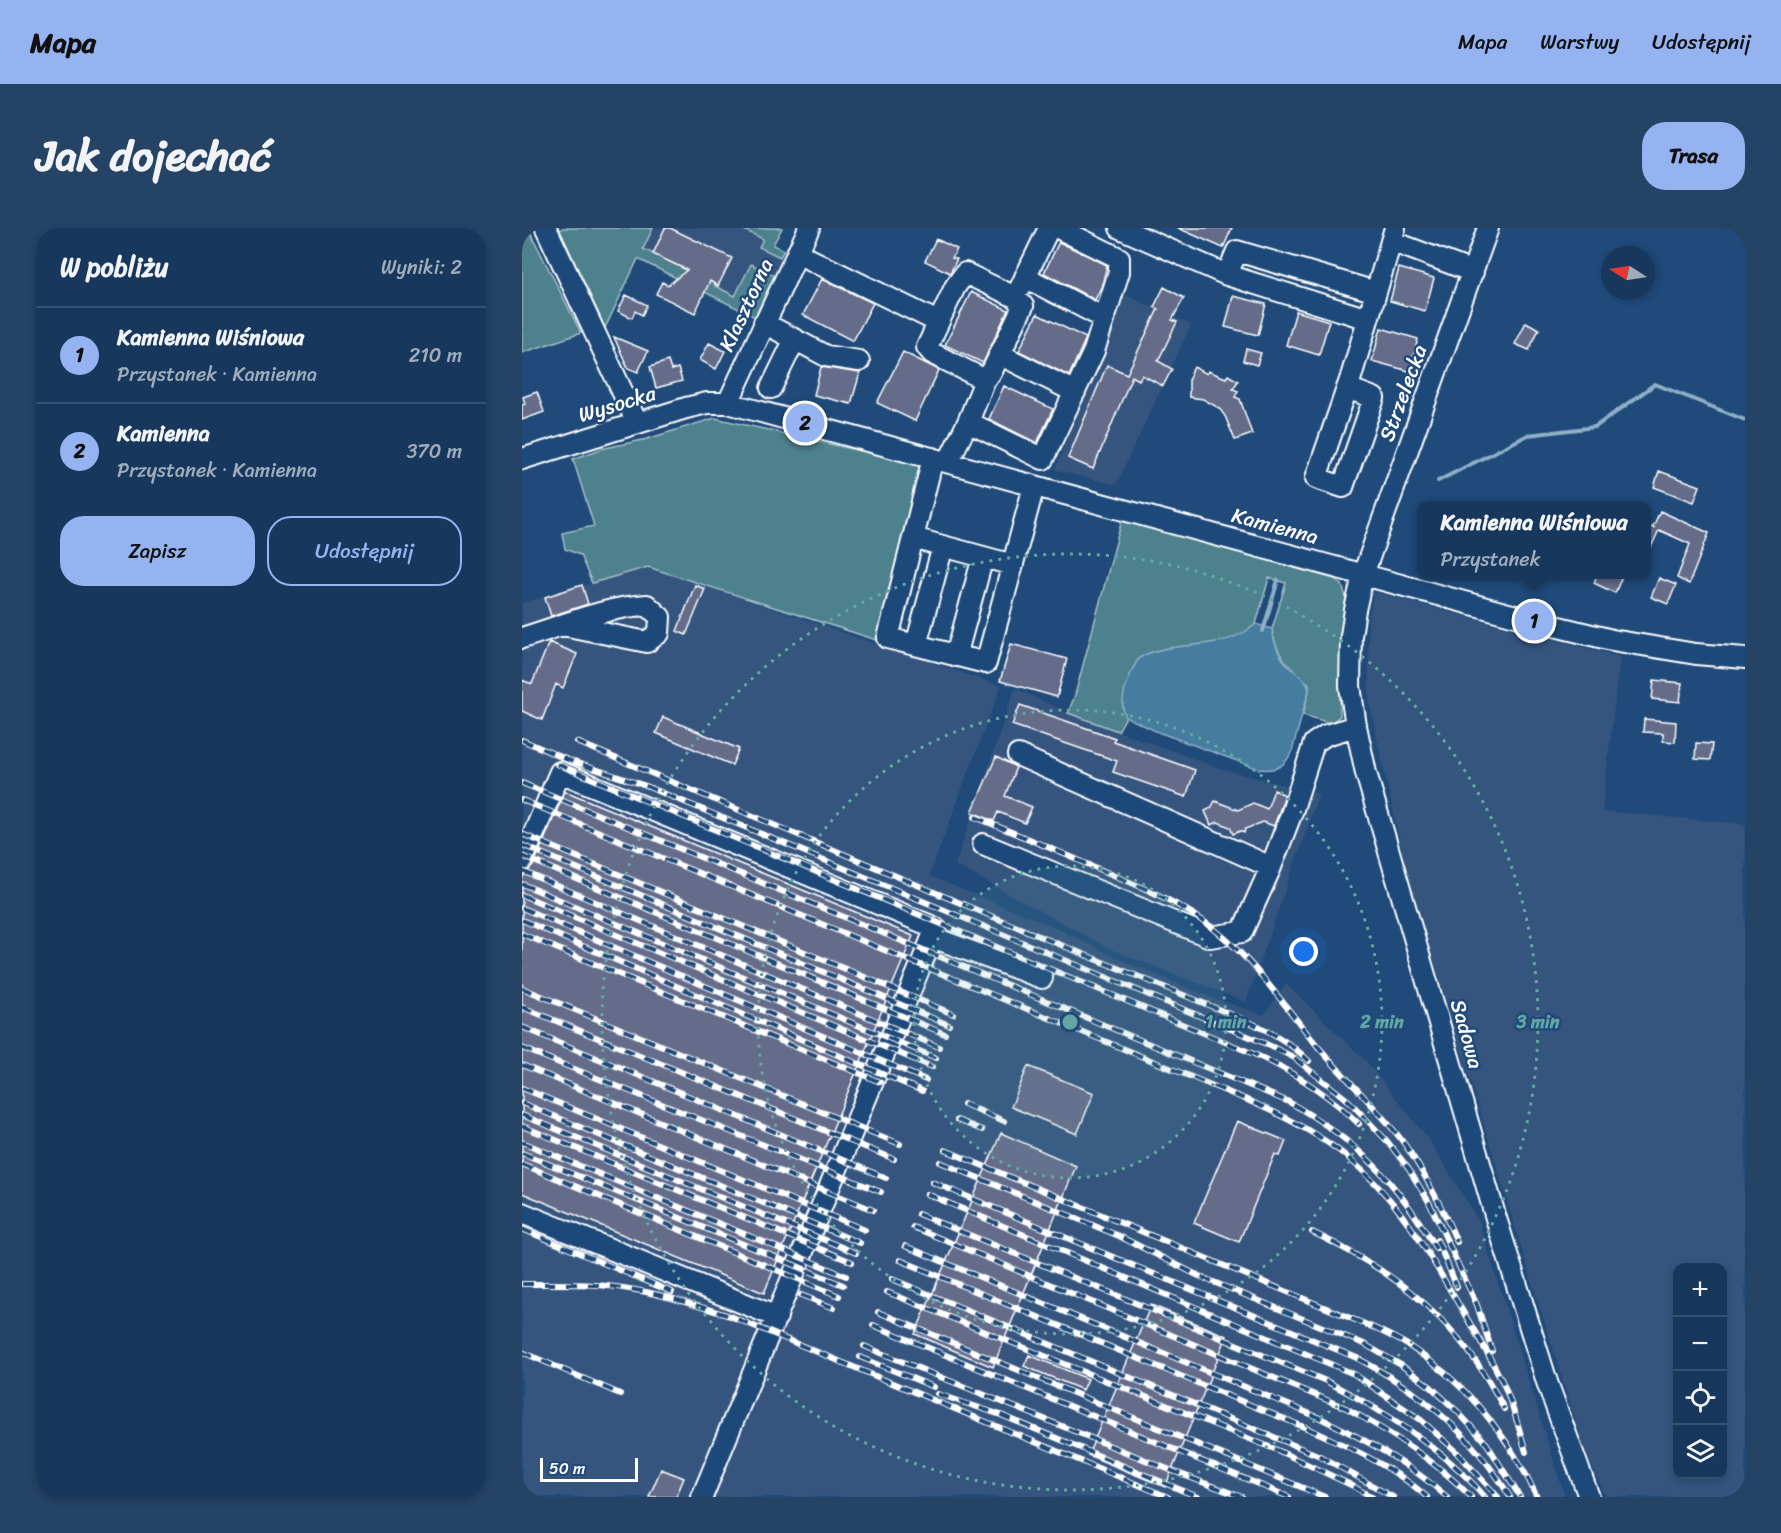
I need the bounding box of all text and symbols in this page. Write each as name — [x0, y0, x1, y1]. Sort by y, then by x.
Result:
text: Mapa — [30, 18, 96, 67]
text: Mapa — [1458, 23, 1507, 61]
text: Warstwy — [1540, 23, 1619, 61]
text: Udostępnij — [1652, 23, 1751, 61]
text: Jak dojechać — [36, 119, 271, 193]
button: Trasa — [1642, 122, 1745, 190]
text: W pobliżu — [60, 244, 169, 290]
north arrow — [1601, 246, 1655, 300]
text: Wyniki: 2 — [381, 250, 462, 285]
street label: Klasztorna — [708, 252, 784, 358]
text: Kamienna Wiśniowa — [117, 318, 304, 357]
text: 1 — [75, 338, 84, 373]
text: 210 m — [409, 338, 462, 373]
street label: Strzelecka — [1368, 339, 1438, 447]
text: Przystanek · Kamienna — [117, 357, 317, 392]
street label: Wysocka — [573, 374, 661, 434]
pin: 2 — [786, 400, 824, 446]
text: Kamienna — [117, 414, 210, 453]
text: 2 — [74, 434, 85, 469]
text: 370 m — [406, 434, 462, 469]
text: Przystanek · Kamienna — [117, 453, 317, 488]
street label: Kamienna — [1227, 496, 1323, 556]
popup — [1417, 501, 1651, 579]
text: Kamienna Wiśniowa — [1440, 503, 1628, 542]
button: Zapisz — [60, 516, 255, 586]
button: Udostępnij — [267, 516, 462, 586]
text: Przystanek — [1440, 542, 1540, 577]
pin: 1 — [1514, 598, 1554, 644]
your location — [1289, 937, 1318, 966]
street label: Sadowa — [1439, 995, 1495, 1074]
text: 1 min — [1206, 1006, 1247, 1038]
text: 2 min — [1359, 1006, 1404, 1038]
text: 3 min — [1515, 1006, 1560, 1038]
centre of rings — [1060, 1012, 1080, 1032]
map controls — [1673, 1263, 1727, 1479]
button: + — [1673, 1263, 1727, 1317]
button: − — [1673, 1317, 1727, 1371]
button: locate — [1673, 1371, 1727, 1425]
button: layers — [1673, 1425, 1727, 1479]
text: 50 m — [549, 1454, 585, 1483]
scale bar — [540, 1455, 638, 1482]

